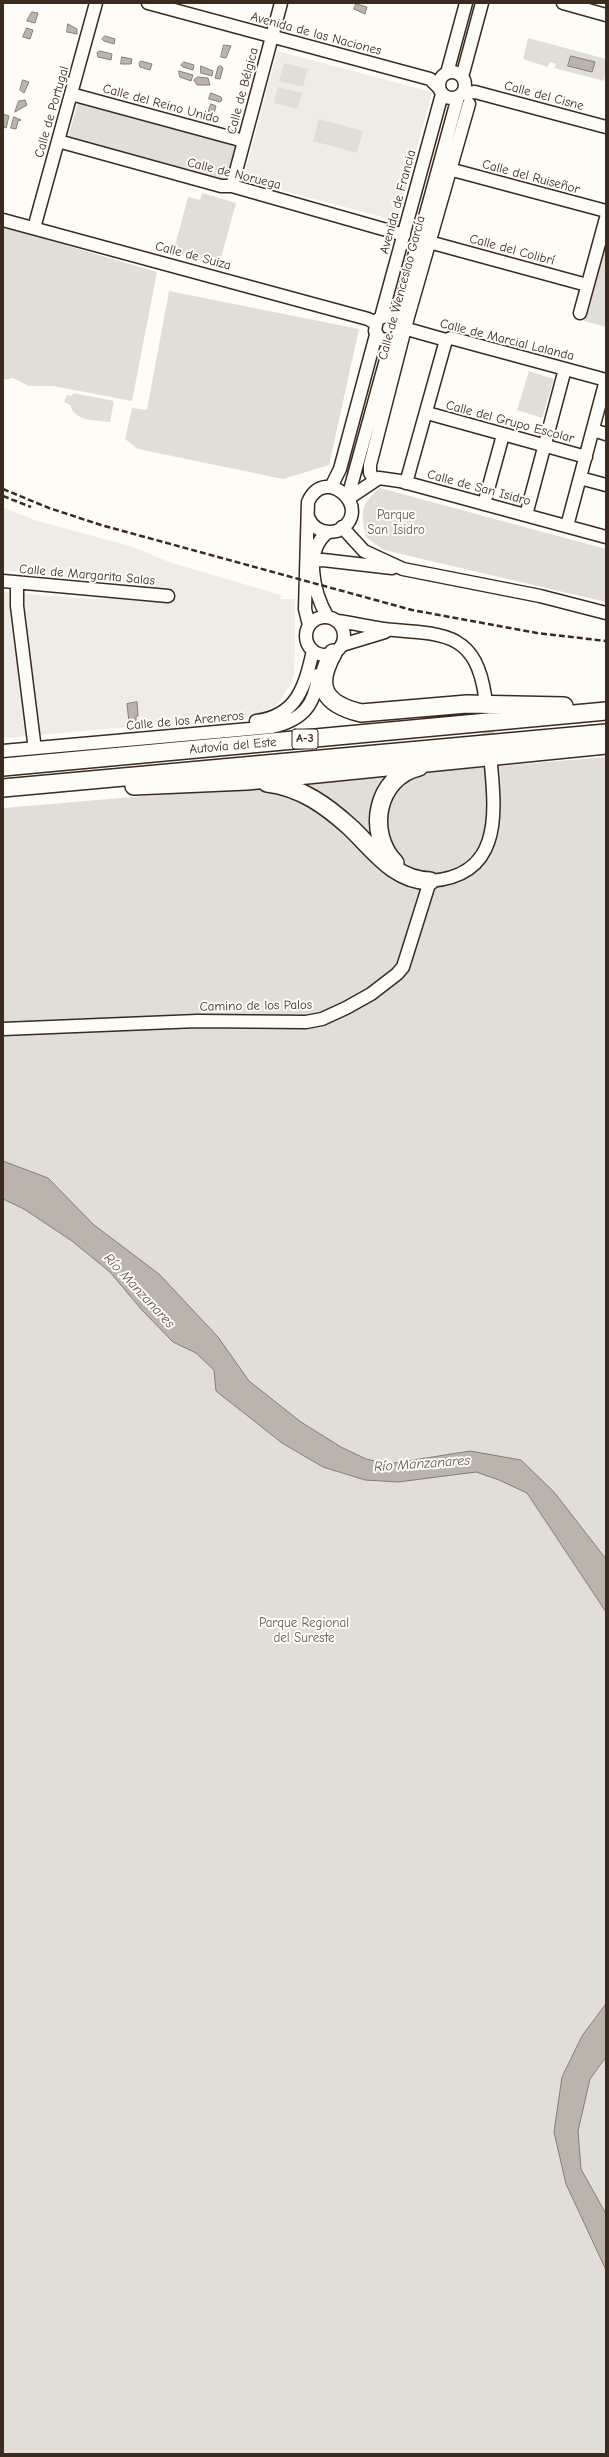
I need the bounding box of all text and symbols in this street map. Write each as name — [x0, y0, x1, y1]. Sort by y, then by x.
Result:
street label: Avenida de las Naciones — [249, 9, 383, 59]
street label: Calle de Bélgica — [224, 46, 262, 136]
street label: Calle de Portugal — [31, 64, 73, 160]
street label: Calle del Cisne — [502, 78, 586, 114]
street label: Calle del Reino Unido — [101, 81, 221, 127]
street label: Avenida de Francia — [377, 148, 419, 256]
street label: Calle de Noruega — [185, 155, 283, 193]
street label: Calle del Ruiseñor — [481, 156, 581, 198]
street label: Calle de Wenceslao García — [375, 214, 429, 362]
street label: Calle del Colibrí — [468, 231, 556, 269]
street label: Calle de Suiza — [153, 238, 233, 274]
street label: Calle de Marcial Lalanda — [438, 316, 576, 364]
street label: Calle del Grupo Escolar — [444, 397, 576, 447]
street label: Calle de San Isidro — [426, 467, 532, 509]
park label: Parque San Isidro — [367, 507, 425, 538]
street label: Calle de Margarita Salas — [18, 561, 156, 589]
street label: Calle de los Areneros — [125, 708, 245, 734]
road number: A-3 — [292, 729, 318, 749]
street label: Autovía del Este — [189, 734, 277, 758]
street label: Camino de los Palos — [200, 997, 312, 1015]
water label: Río Manzanares — [100, 1250, 178, 1332]
water label: Río Manzanares — [373, 1452, 471, 1476]
park label: Parque Regional del Sureste — [259, 1615, 349, 1646]

